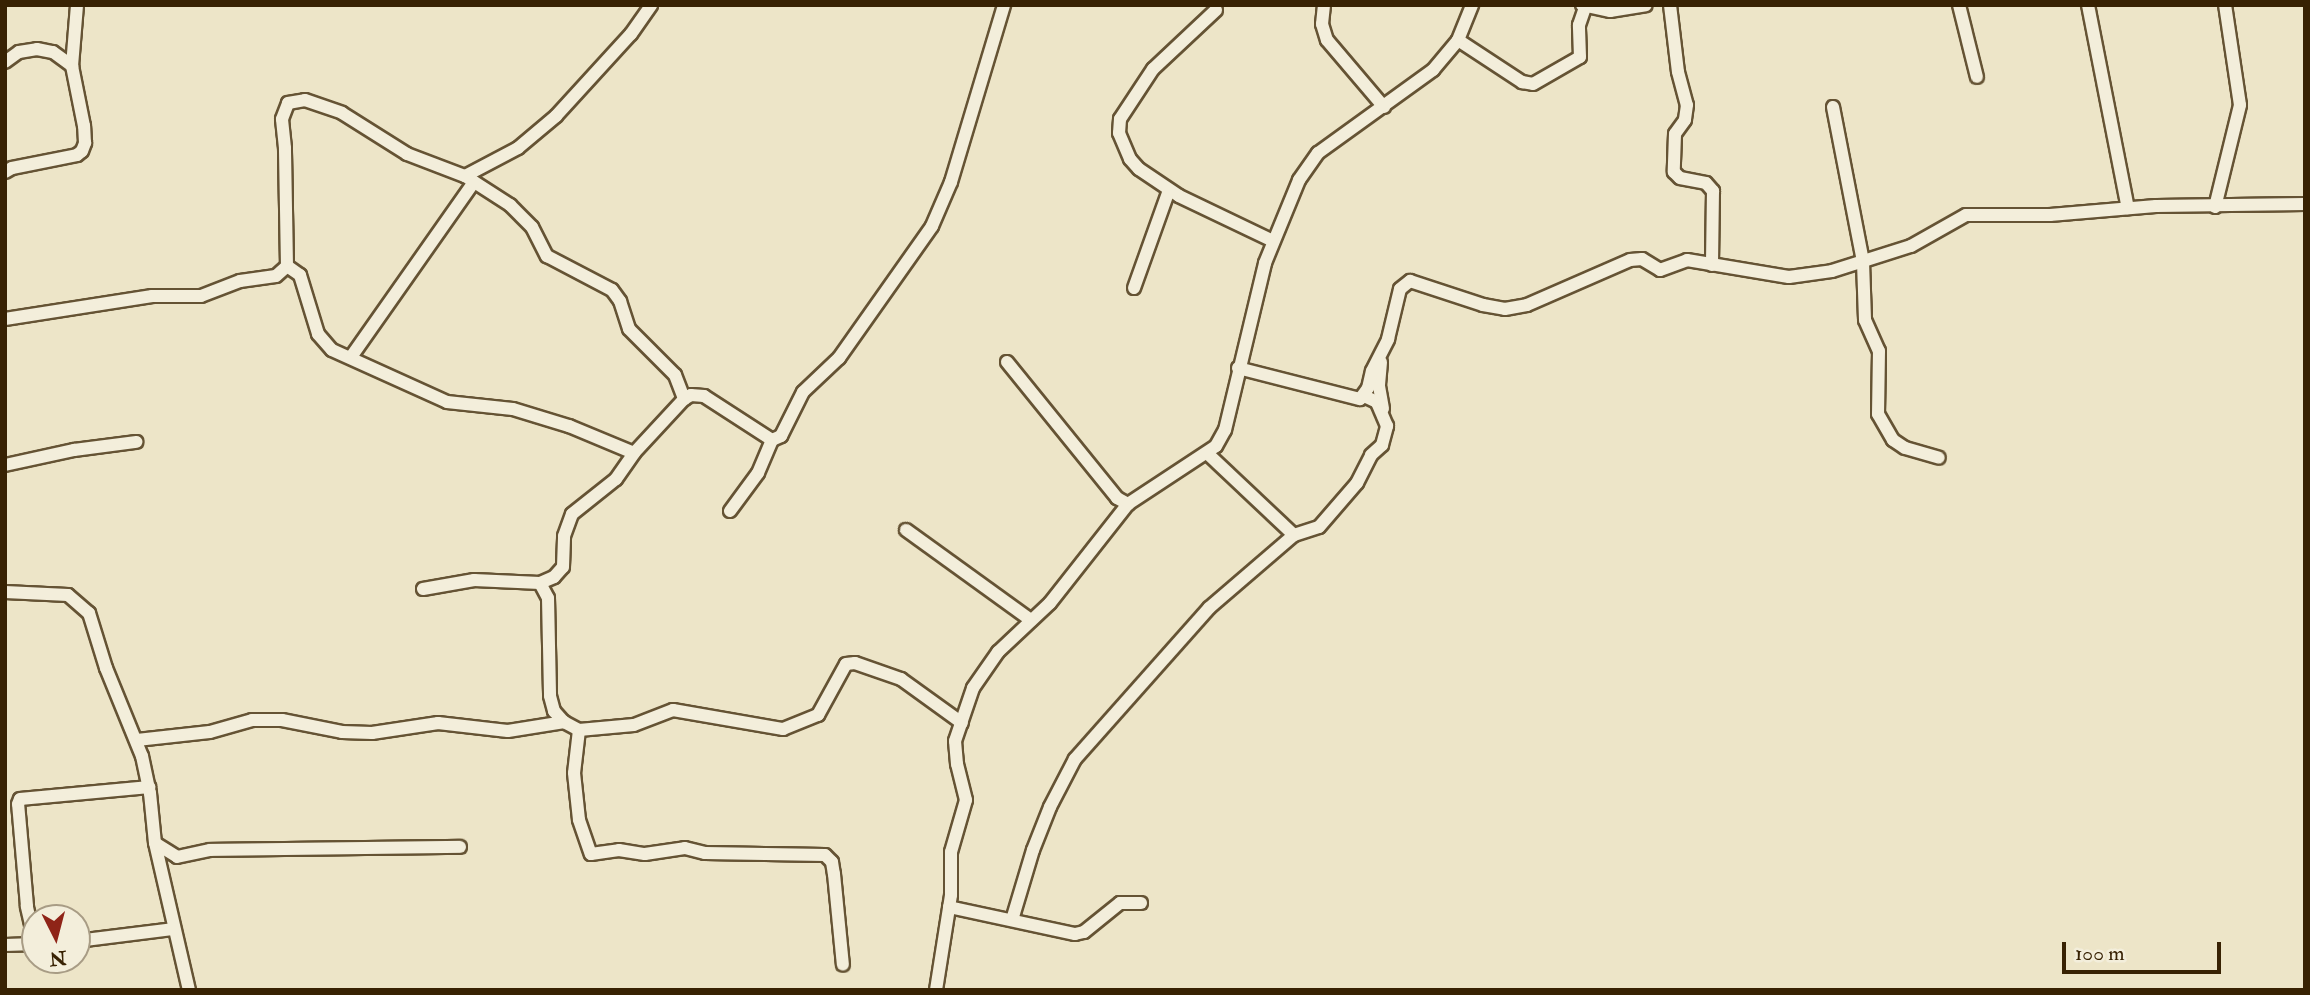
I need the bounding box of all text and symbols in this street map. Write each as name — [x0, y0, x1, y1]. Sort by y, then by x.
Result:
north arrow — [21, 904, 91, 974]
scale bar — [2065, 928, 2224, 972]
text: 100 m — [2075, 940, 2125, 967]
text: N — [48, 945, 68, 971]

